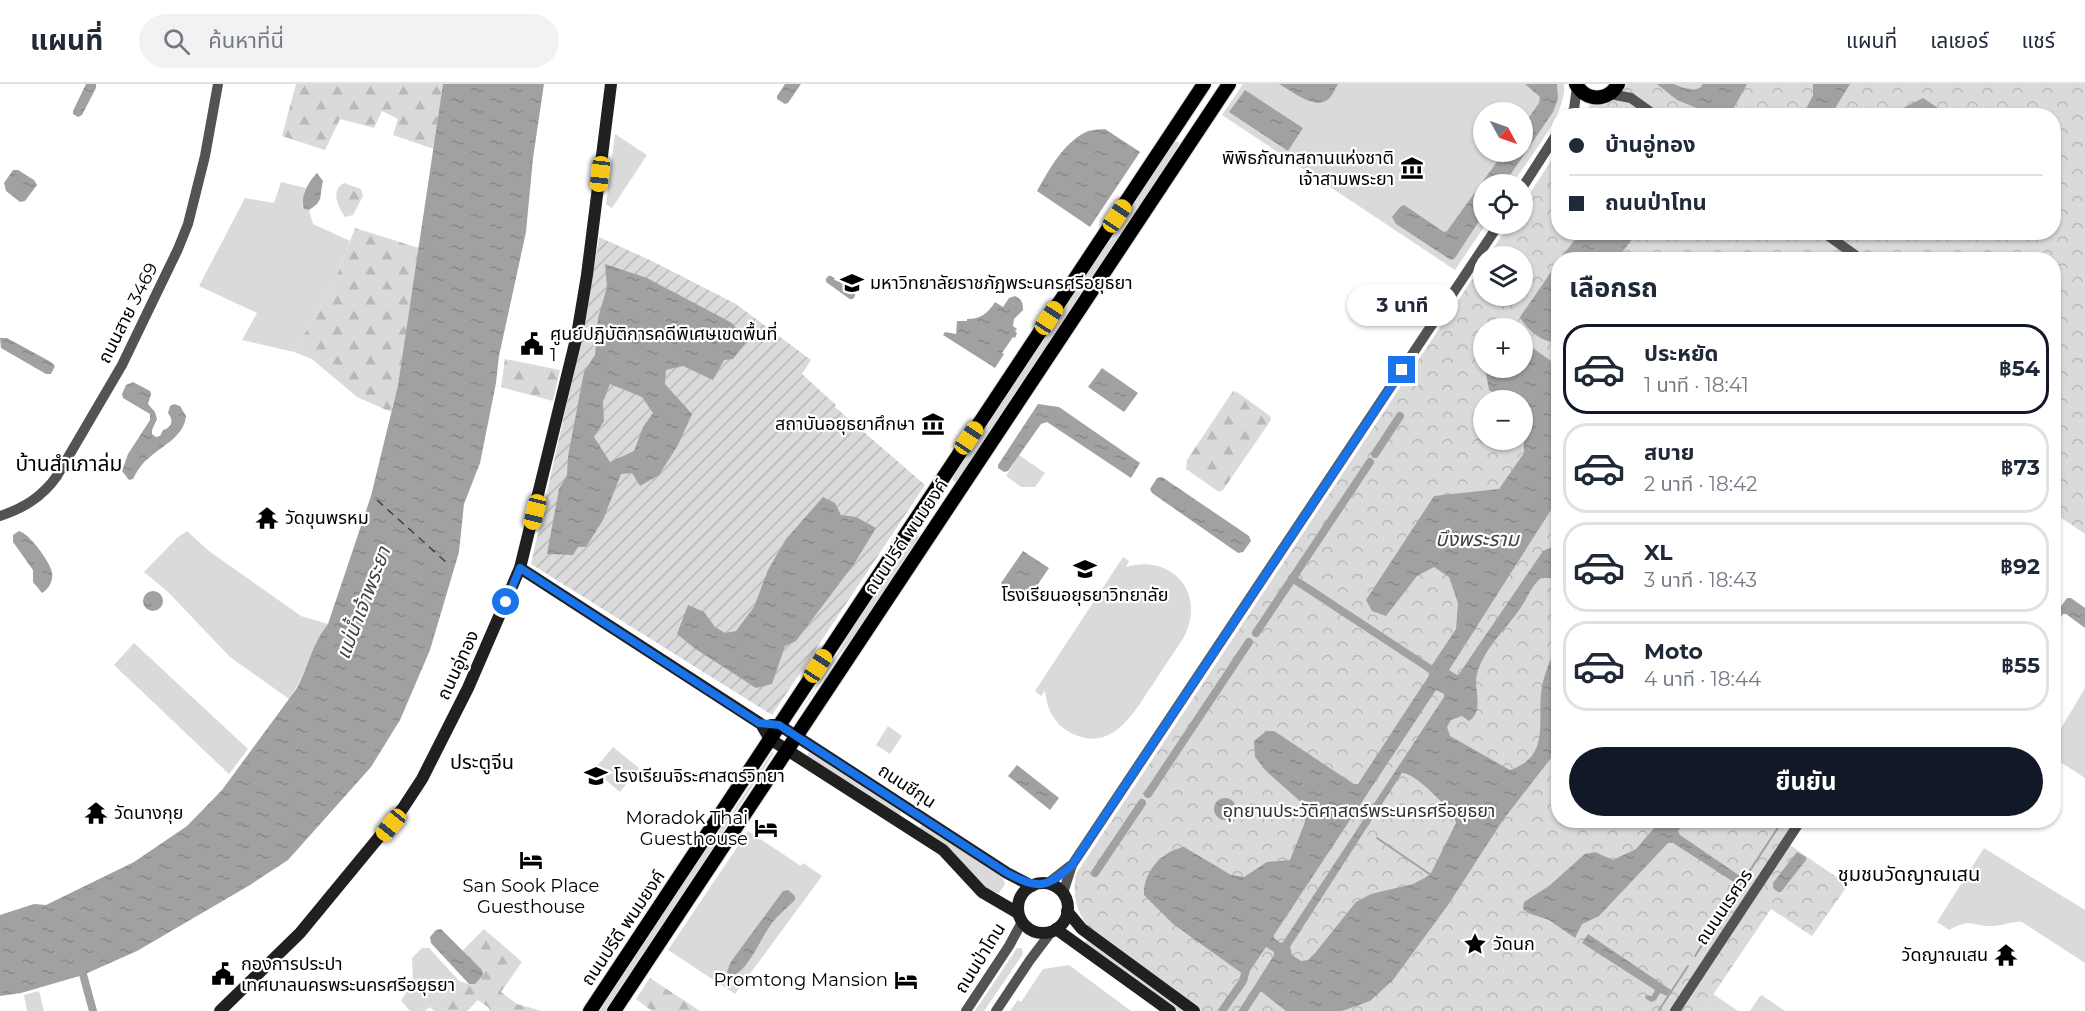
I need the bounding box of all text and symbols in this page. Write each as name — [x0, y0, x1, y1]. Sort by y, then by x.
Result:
search box — [139, 14, 559, 68]
text: แผนที่ — [30, 23, 103, 57]
icon: search — [160, 25, 193, 58]
text: ค้นหาที่นี่ — [208, 27, 284, 54]
text: แผนที่ — [1846, 28, 1897, 53]
text: เลเยอร์ — [1930, 28, 1989, 53]
text: แชร์ — [2022, 28, 2055, 53]
north arrow — [1473, 102, 1533, 162]
map controls — [1473, 102, 1533, 450]
text: บ้านอู่ทอง — [1605, 131, 1696, 158]
place label: พิพิธภัณฑสถานแห่งชาติ เจ้าสามพระยา — [1222, 147, 1394, 190]
car — [589, 155, 611, 193]
museum icon: พิพิธภัณฑสถานแห่งชาติ เจ้าสามพระยา — [1399, 155, 1425, 181]
button: locate — [1473, 174, 1533, 234]
text: ถนนป่าโทน — [1605, 189, 1707, 216]
car — [1099, 196, 1135, 236]
button: layers — [1473, 246, 1533, 306]
street label: ถนนสาย 3469 — [93, 259, 163, 367]
school or university icon: มหาวิทยาลัยราชภัฏพระนครศรีอยุธยา — [839, 270, 865, 296]
text: เลือกรถ — [1569, 271, 1658, 304]
place label: มหาวิทยาลัยราชภัฏพระนครศรีอยุธยา — [870, 272, 1133, 294]
callout: 3 นาที — [1346, 283, 1458, 325]
text: 3 นาที — [1377, 293, 1429, 317]
car — [1032, 298, 1066, 338]
button: + — [1473, 318, 1533, 378]
place label: ศูนย์ปฏิบัติการคดีพิเศษเขตพื้นที่ 1 — [550, 321, 777, 366]
public building icon: ศูนย์ปฏิบัติการคดีพิเศษเขตพื้นที่ 1 — [519, 331, 545, 357]
text: ประหยัด — [1644, 340, 1719, 367]
icon: car — [1572, 342, 1626, 396]
text: ฿54 — [1999, 355, 2040, 382]
route end — [1388, 356, 1415, 383]
text: 1 นาที · 18:41 — [1644, 373, 1749, 397]
button: − — [1473, 390, 1533, 450]
museum icon: สถาบันอยุธยาศึกษา — [920, 411, 946, 437]
place label: สถาบันอยุธยาศึกษา — [775, 413, 915, 435]
car — [951, 418, 987, 458]
text: สบาย — [1644, 439, 1694, 466]
icon: car — [1572, 441, 1626, 495]
district label: บ้านสำเภาล่ม — [16, 451, 122, 476]
text: ฿73 — [2001, 454, 2040, 481]
text: 2 นาที · 18:42 — [1644, 472, 1757, 496]
street label: ถนนปรีดี พนมยงค์ — [859, 475, 953, 599]
car — [522, 492, 548, 532]
temple icon: วัดขุนพรหม — [254, 505, 280, 531]
place label: วัดขุนพรหม — [285, 507, 369, 529]
water label: บึงพระราม — [1435, 527, 1520, 551]
text: XL — [1644, 539, 1673, 566]
icon: car — [1572, 540, 1626, 594]
water label: แม่น้ำเจ้าพระยา — [329, 542, 396, 663]
text: ฿92 — [2000, 553, 2040, 580]
school or university icon: โรงเรียนอยุธยาวิทยาลัย — [1072, 556, 1098, 582]
text: 3 นาที · 18:43 — [1644, 568, 1757, 592]
place label: โรงเรียนอยุธยาวิทยาลัย — [1001, 584, 1169, 606]
route start — [492, 588, 519, 615]
street label: ถนนอู่ทอง — [432, 627, 485, 704]
text: Moto — [1644, 638, 1703, 665]
icon: car — [1572, 639, 1626, 693]
car — [801, 646, 835, 686]
text: ฿55 — [2001, 652, 2040, 679]
text: 4 นาที · 18:44 — [1644, 667, 1761, 691]
button: ยืนยัน — [1569, 747, 2043, 816]
district label: ประตูจีน — [450, 750, 514, 775]
street label: ถนนชีกุน — [874, 759, 940, 813]
school or university icon: โรงเรียนจิระศาสตร์วิทยา — [583, 763, 609, 789]
place label: โรงเรียนจิระศาสตร์วิทยา — [614, 765, 785, 787]
temple icon: วัดนางกุย — [83, 800, 109, 826]
park label: อุทยานประวัติศาสตร์พระนครศรีอยุธยา — [1223, 800, 1495, 822]
place label: วัดนางกุย — [114, 802, 183, 824]
car — [373, 805, 409, 845]
place label: Moradok Thai Guesthouse — [625, 807, 748, 850]
hotel icon: Moradok Thai Guesthouse — [753, 815, 779, 841]
hotel icon: San Sook Place Guesthouse — [518, 847, 544, 873]
district label: ชุมชนวัดญาณเสน — [1838, 862, 1980, 886]
street label: ถนนนเรศวร — [1691, 865, 1758, 949]
street label: ถนนปรีดี พนมยงค์ — [576, 866, 670, 990]
place label: San Sook Place Guesthouse — [463, 875, 600, 918]
street label: ถนนป่าโทน — [950, 919, 1010, 997]
place icon: วัดนก — [1462, 931, 1488, 957]
place label: วัดนก — [1493, 933, 1535, 955]
temple icon: วัดญาณเสน — [1993, 942, 2019, 968]
place label: วัดญาณเสน — [1902, 944, 1988, 966]
place label: กองการประปา เทศบาลนครพระนครศรีอยุธยา — [241, 953, 455, 996]
public building icon: กองการประปา เทศบาลนครพระนครศรีอยุธยา — [210, 961, 236, 987]
hotel icon: Promtong Mansion — [893, 967, 919, 993]
place label: Promtong Mansion — [714, 969, 888, 991]

